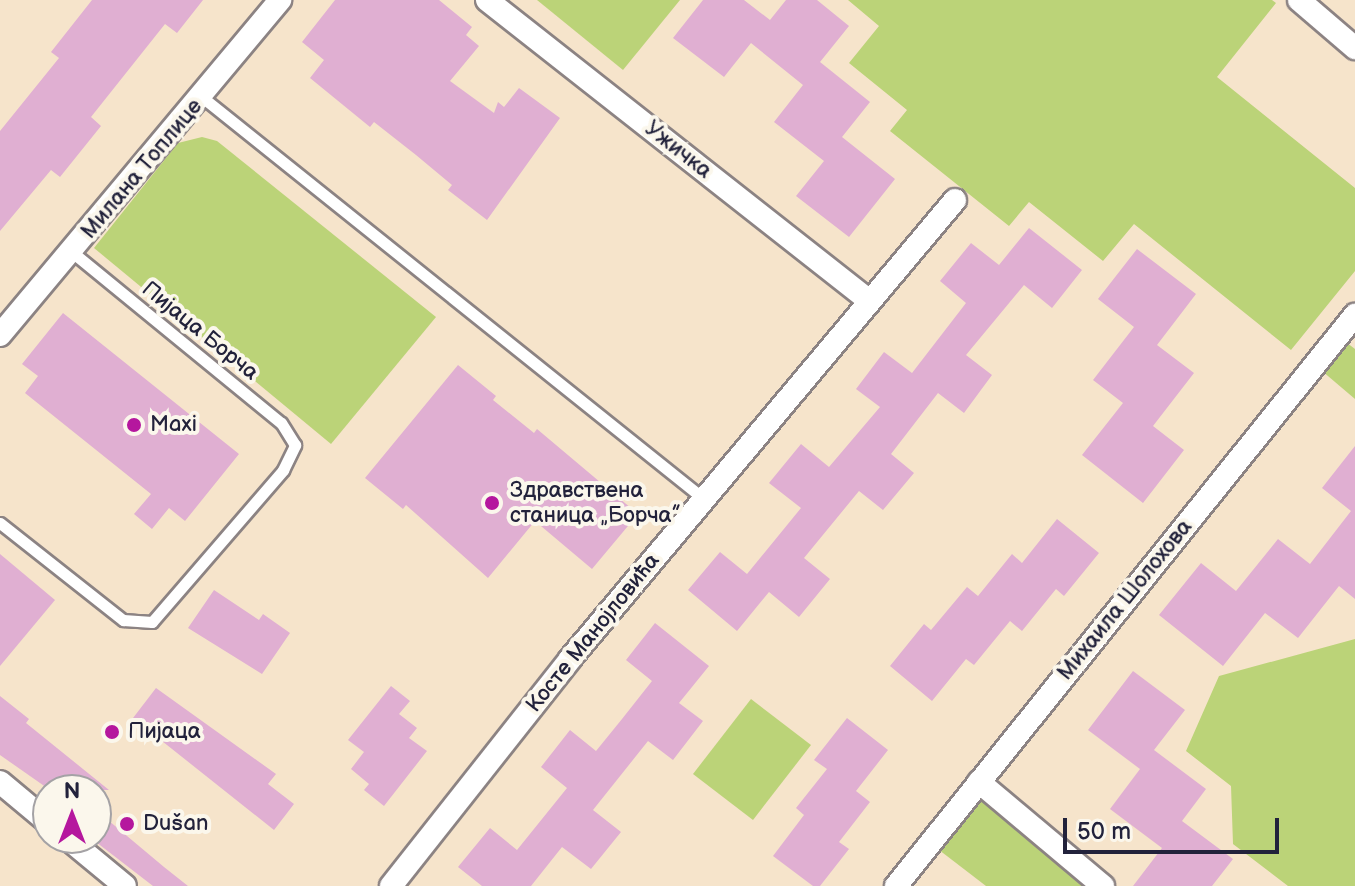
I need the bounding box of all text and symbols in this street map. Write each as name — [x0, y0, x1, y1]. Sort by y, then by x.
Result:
street label: Милана Топлице — [76, 94, 208, 244]
street label: Ужичка — [639, 116, 717, 184]
street label: Пијаца Борча — [136, 276, 264, 386]
place label: Maxi — [150, 412, 197, 438]
marker: Maxi — [125, 416, 143, 434]
place label: Здравствена станица „Борча” — [510, 477, 681, 528]
marker: Здравствена станица „Борча” — [481, 492, 503, 514]
street label: Михаила Шолохова — [1052, 514, 1198, 686]
street label: Косте Манојловића — [521, 548, 665, 718]
place label: Пијаца — [128, 719, 201, 745]
marker: Пијаца — [103, 723, 121, 741]
north arrow — [32, 774, 112, 854]
text: N — [64, 778, 80, 805]
scale bar — [1067, 802, 1283, 852]
place label: Dušan — [143, 811, 208, 837]
marker: Dušan — [118, 815, 136, 833]
text: 50 m — [1077, 817, 1131, 846]

